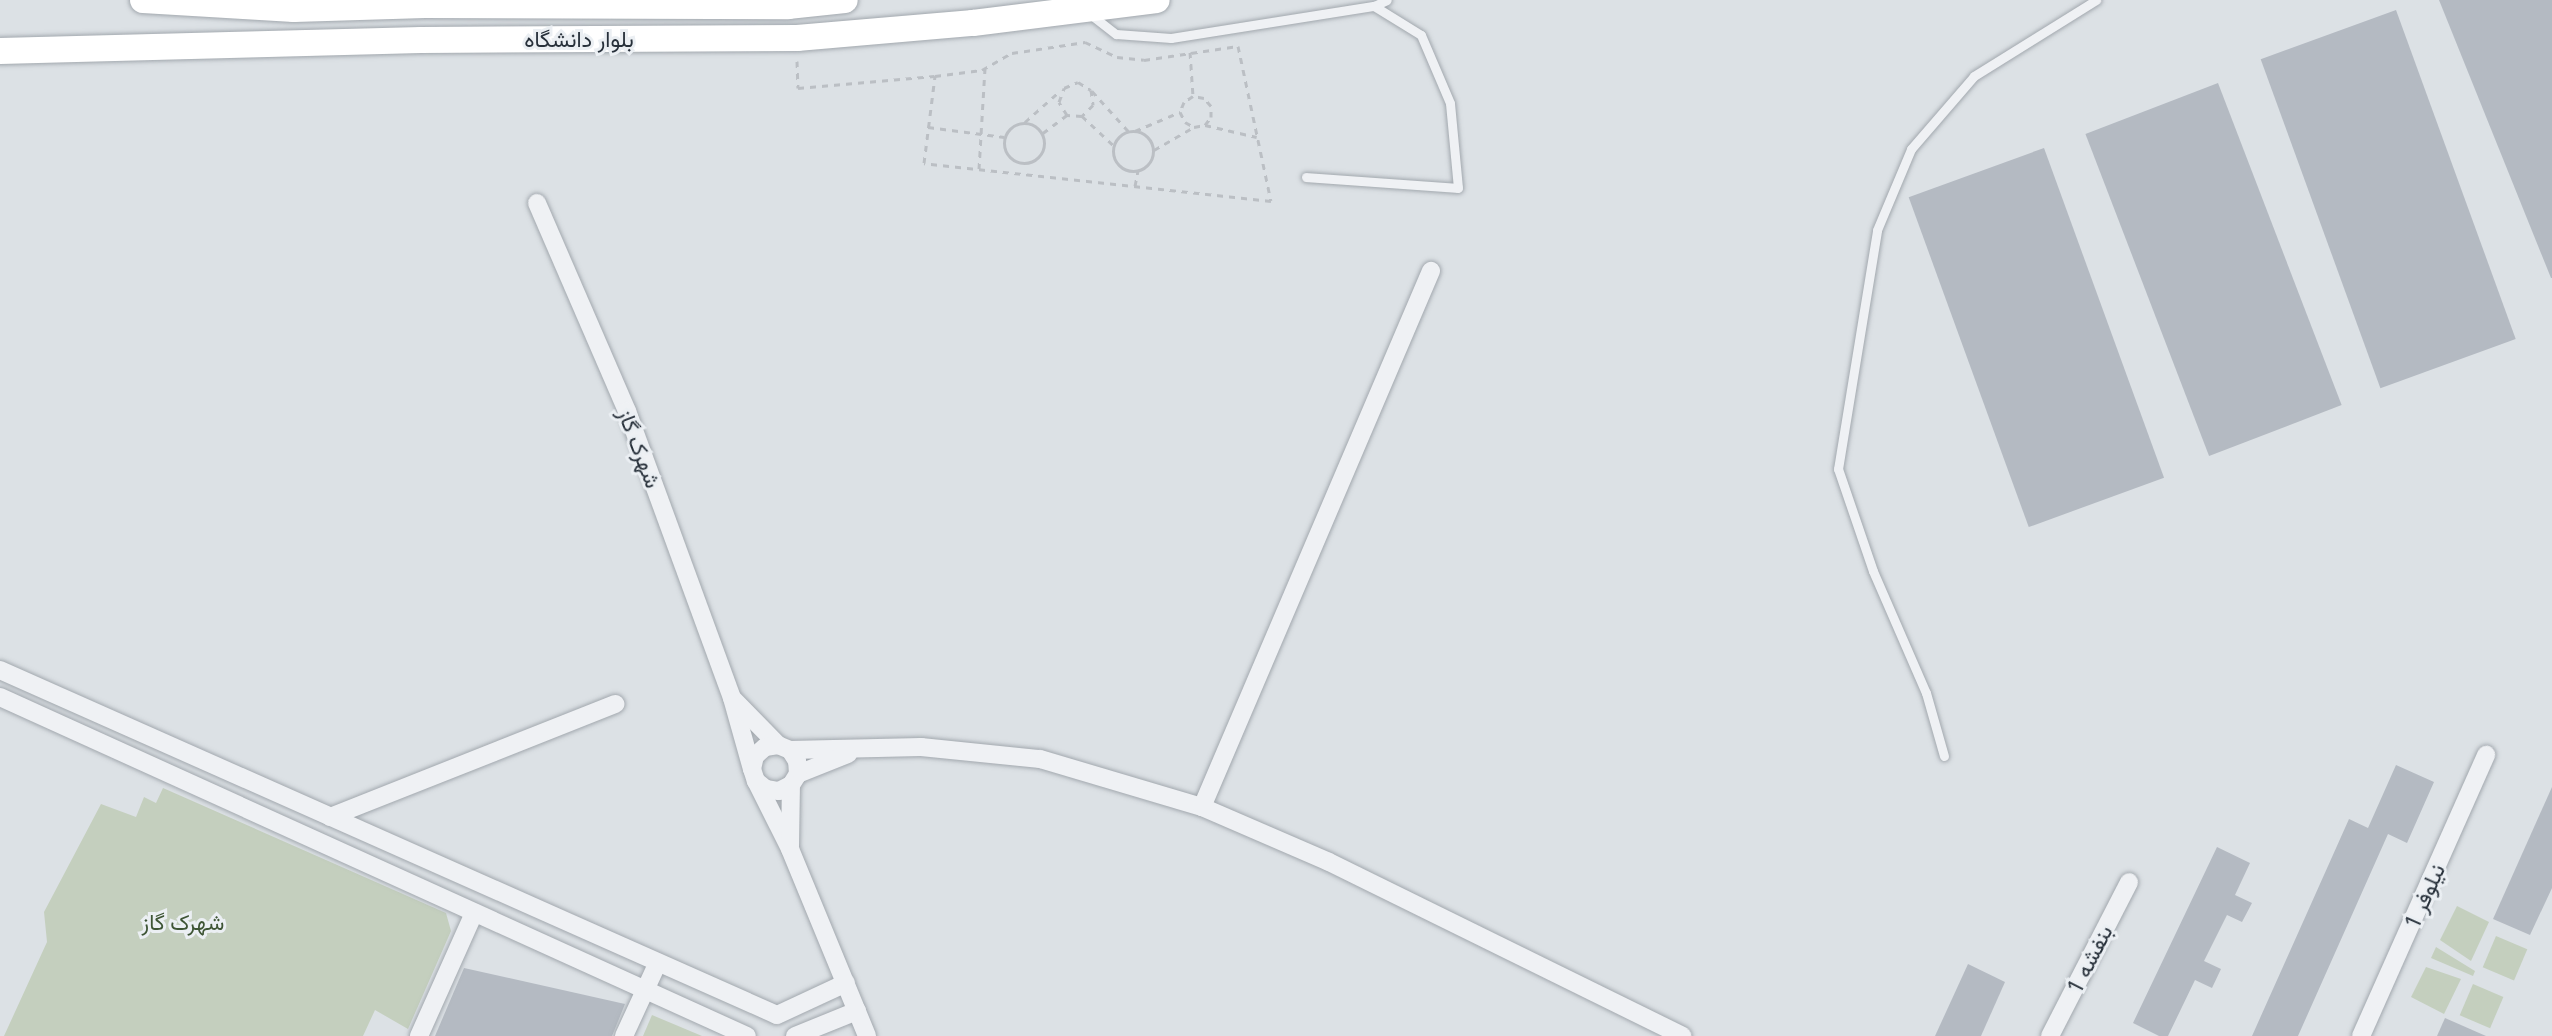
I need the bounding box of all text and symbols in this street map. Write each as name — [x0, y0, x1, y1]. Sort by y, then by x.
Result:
street label: بلوار دانشگاه — [524, 26, 634, 52]
street label: شهرک گاز — [613, 405, 667, 491]
street label: نیلوفر 1 — [2398, 860, 2450, 932]
park label: شهرک گاز — [142, 909, 224, 935]
street label: بنفشه 1 — [2061, 920, 2117, 998]

